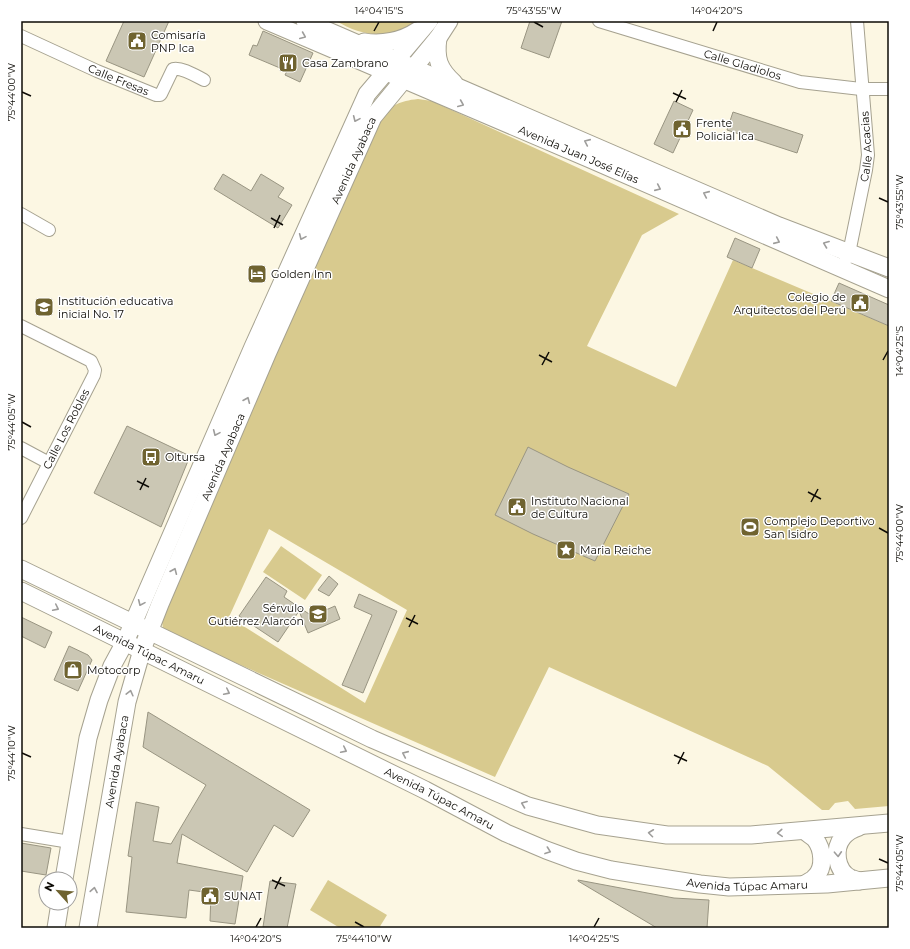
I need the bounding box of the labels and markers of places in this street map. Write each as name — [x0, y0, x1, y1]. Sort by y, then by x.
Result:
place label: Comisaría PNP Ica — [151, 28, 206, 55]
public building icon: Comisaría PNP Ica — [126, 30, 148, 52]
restaurant icon: Casa Zambrano — [277, 52, 299, 74]
place label: Casa Zambrano — [302, 56, 389, 70]
place label: Frente Policial Ica — [696, 116, 754, 143]
public building icon: Frente Policial Ica — [671, 118, 693, 140]
hotel icon: Golden Inn — [246, 263, 268, 285]
place label: Golden Inn — [271, 267, 332, 281]
place label: Colegio de Arquitectos del Perú — [733, 290, 846, 317]
public building icon: Colegio de Arquitectos del Perú — [849, 292, 871, 314]
place label: Institución educativa inicial No. 17 — [58, 294, 173, 321]
school or university icon: Institución educativa inicial No. 17 — [33, 296, 55, 318]
bus stop icon: Oltursa — [140, 446, 162, 468]
place label: Oltursa — [165, 450, 205, 464]
place label: Instituto Nacional de Cultura — [531, 494, 629, 521]
public building icon: Instituto Nacional de Cultura — [506, 496, 528, 518]
place label: Complejo Deportivo San Isidro — [764, 514, 875, 541]
sports icon: Complejo Deportivo San Isidro — [739, 516, 761, 538]
place icon: Maria Reiche — [555, 539, 577, 561]
place label: Maria Reiche — [580, 543, 652, 557]
place label: Sérvulo Gutiérrez Alarcón — [208, 601, 304, 628]
school or university icon: Sérvulo Gutiérrez Alarcón — [307, 603, 329, 625]
shop icon: Motocorp — [62, 659, 84, 681]
place label: Motocorp — [87, 663, 140, 677]
public building icon: SUNAT — [199, 885, 221, 907]
place label: SUNAT — [224, 889, 263, 903]

